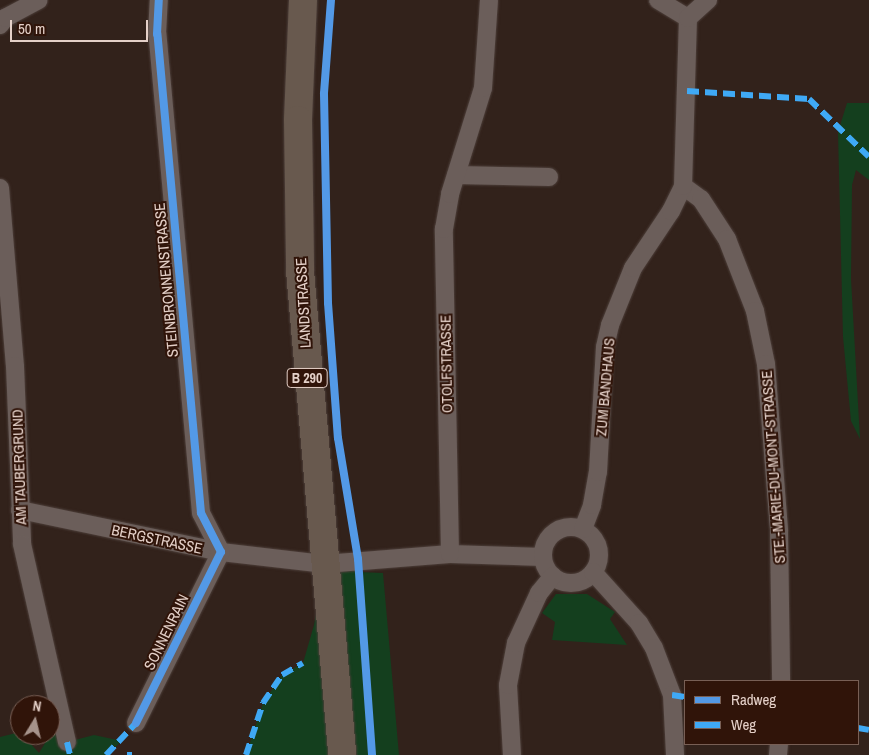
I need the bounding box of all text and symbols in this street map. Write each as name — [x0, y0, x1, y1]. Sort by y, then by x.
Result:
scale bar — [12, 10, 150, 42]
text: 50 m — [18, 18, 45, 39]
street label: STEINBRONNENSTRASSE — [150, 202, 182, 358]
street label: LANDSTRASSE — [292, 257, 314, 349]
street label: OTOLFSTRASSE — [436, 315, 456, 413]
street label: ZUM BANDHAUS — [592, 337, 618, 437]
road number: B 290 — [286, 366, 328, 389]
street label: STE.-MARIE-DU-MONT-STRASSE — [757, 370, 789, 564]
street label: AM TAUBERGRUND — [8, 409, 30, 525]
street label: BERGSTRASSE — [110, 521, 204, 557]
street label: SONNENRAIN — [140, 591, 192, 673]
legend — [684, 680, 859, 745]
text: Radweg — [731, 689, 776, 710]
north arrow — [10, 695, 60, 745]
text: N — [32, 697, 43, 716]
text: Weg — [731, 714, 756, 735]

